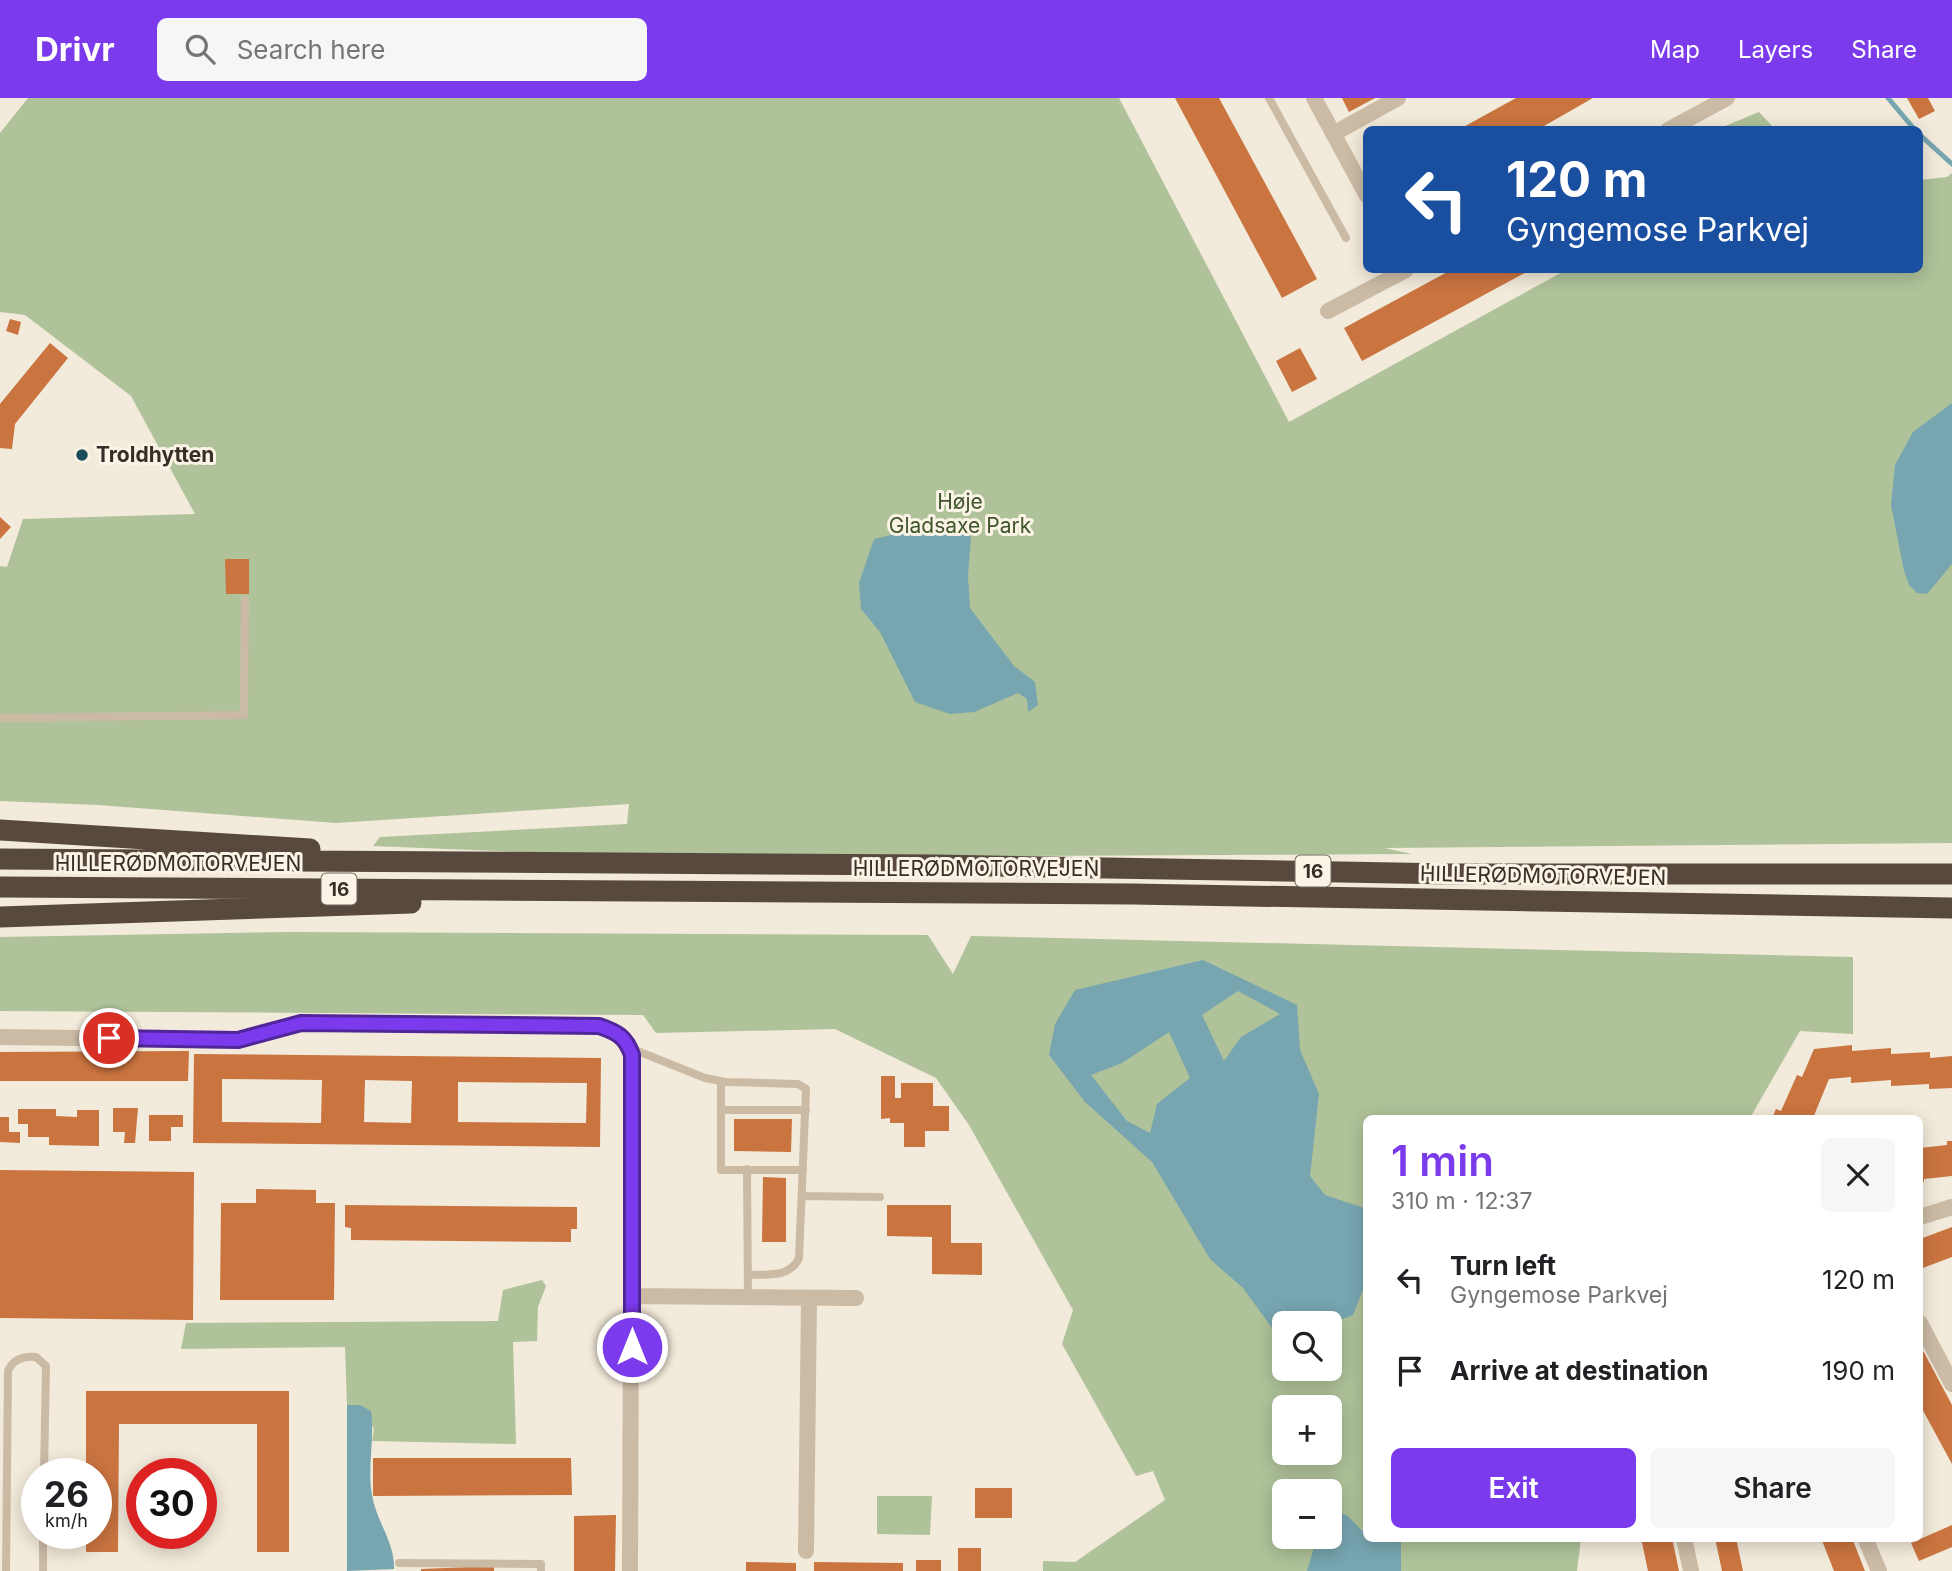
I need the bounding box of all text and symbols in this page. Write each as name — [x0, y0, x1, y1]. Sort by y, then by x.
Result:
search box — [157, 18, 647, 81]
text: Drivr — [35, 29, 115, 69]
icon: search — [181, 30, 219, 68]
text: Search here — [237, 34, 385, 65]
text: Map — [1650, 35, 1700, 64]
text: Layers — [1738, 35, 1813, 64]
text: Share — [1851, 35, 1917, 64]
text: 120 m — [1506, 150, 1647, 209]
icon: left — [1391, 154, 1482, 245]
text: Gyngemose Parkvej — [1506, 210, 1809, 249]
place label: Troldhytten — [96, 442, 214, 467]
marker: Troldhytten — [74, 447, 90, 463]
park label: Høje Gladsaxe Park — [889, 489, 1032, 538]
street label: HILLERØDMOTORVEJEN — [55, 851, 301, 876]
street label: HILLERØDMOTORVEJEN — [853, 856, 1099, 881]
road number: 16 — [1296, 856, 1330, 886]
street label: HILLERØDMOTORVEJEN — [1420, 861, 1666, 890]
road number: 16 — [322, 874, 356, 904]
pin — [79, 1008, 139, 1068]
icon: arrive — [90, 1019, 128, 1057]
text: 1 min — [1391, 1135, 1494, 1186]
button: close — [1821, 1138, 1895, 1212]
text: 310 m · 12:37 — [1391, 1187, 1532, 1215]
text: Turn left — [1450, 1250, 1556, 1281]
icon: left — [1391, 1261, 1429, 1299]
text: 120 m — [1822, 1264, 1895, 1295]
text: Gyngemose Parkvej — [1450, 1281, 1668, 1309]
position arrow — [595, 1310, 669, 1384]
map controls — [1272, 1311, 1342, 1549]
button: search — [1272, 1311, 1342, 1381]
icon: arrive — [1391, 1352, 1429, 1390]
text: Arrive at destination — [1450, 1355, 1709, 1386]
text: 190 m — [1822, 1355, 1895, 1386]
button: + — [1272, 1395, 1342, 1465]
button: Exit — [1391, 1448, 1636, 1528]
button: Share — [1650, 1448, 1895, 1528]
speed limit sign: 30 — [126, 1458, 217, 1549]
text: 26 — [44, 1473, 89, 1515]
button: − — [1272, 1479, 1342, 1549]
text: km/h — [45, 1510, 88, 1531]

